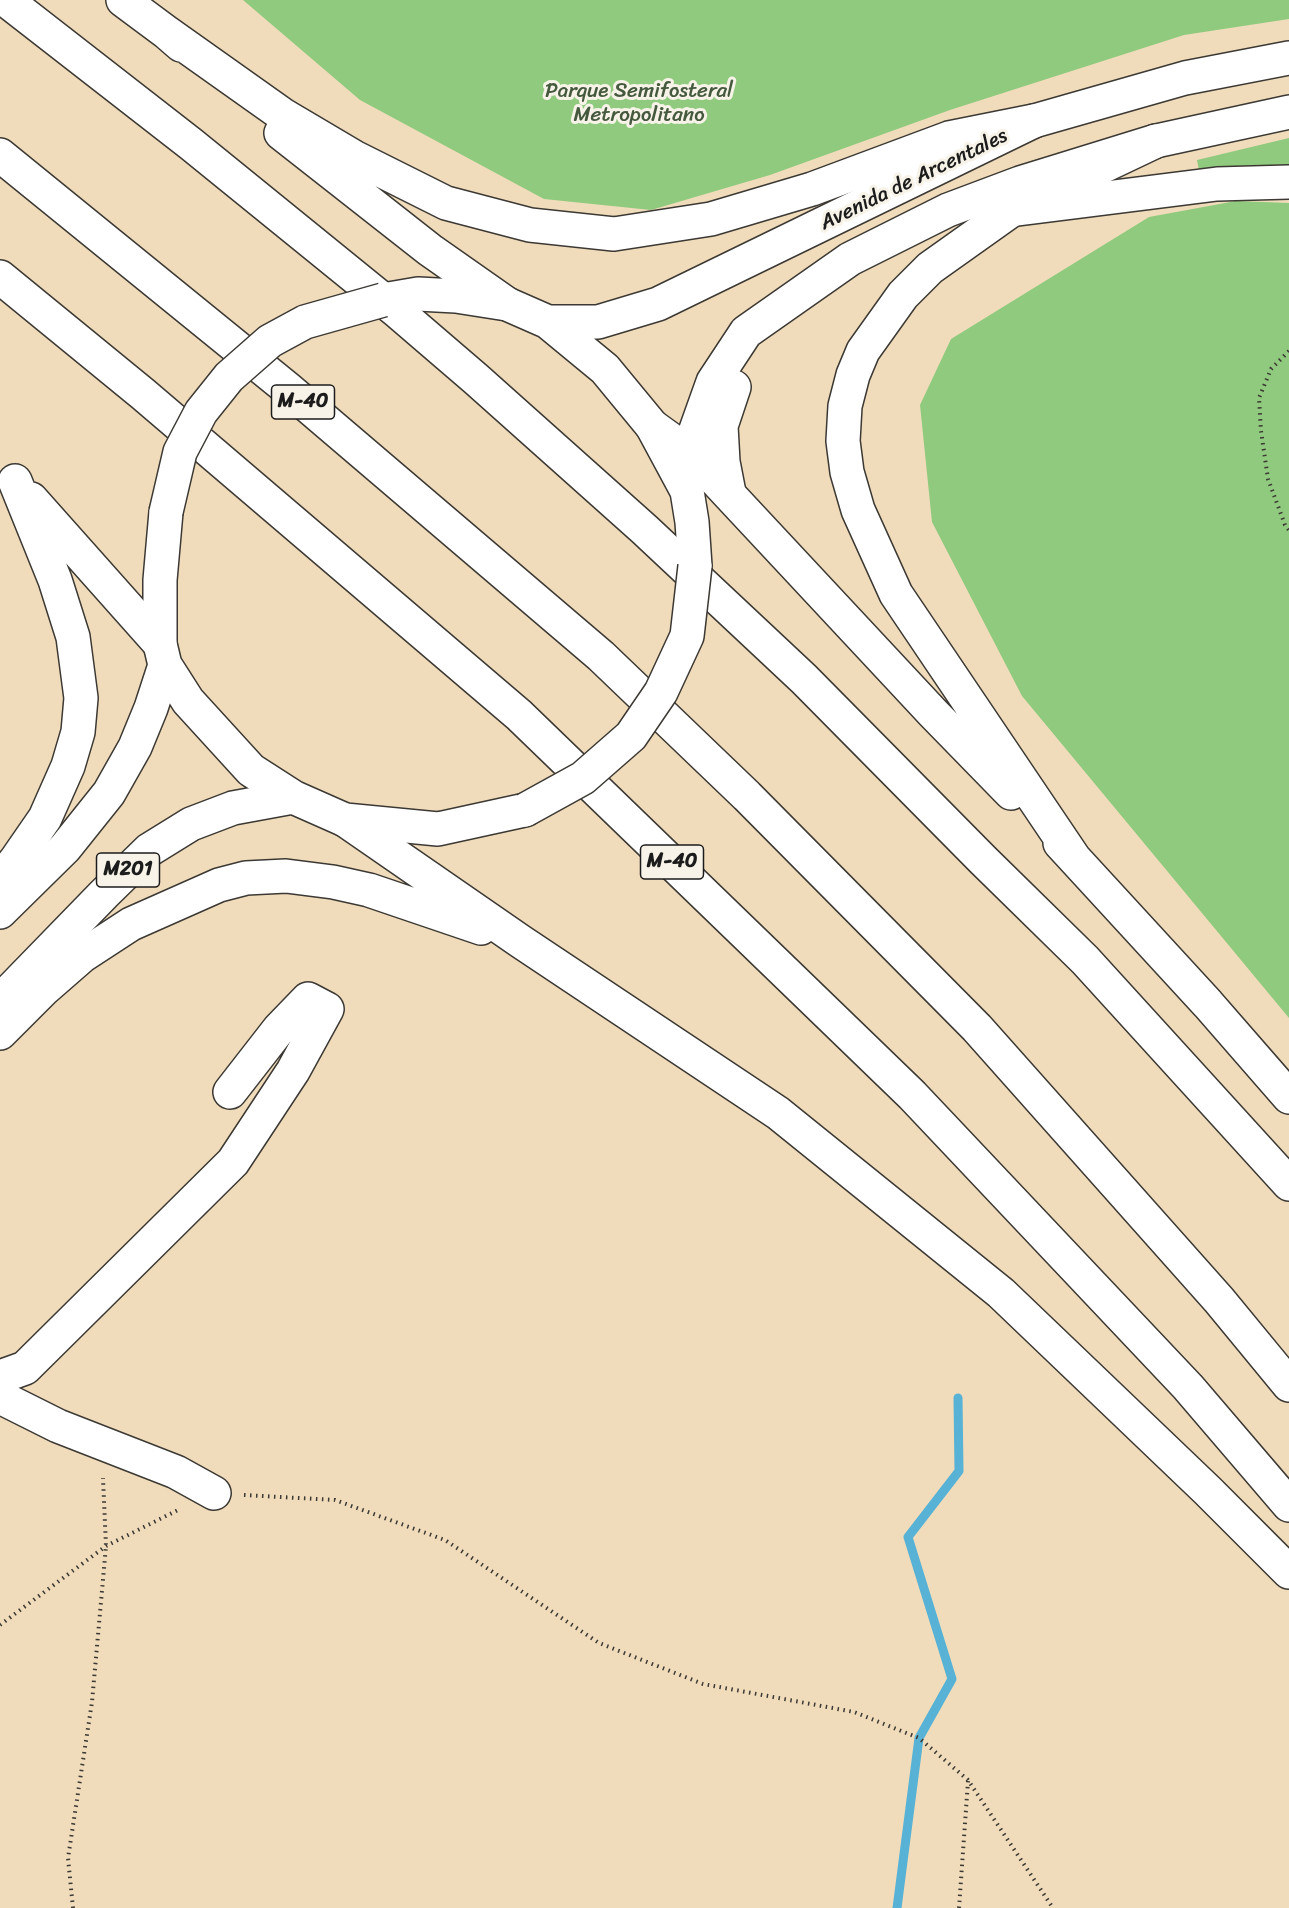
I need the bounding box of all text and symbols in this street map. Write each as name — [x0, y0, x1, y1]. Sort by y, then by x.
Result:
park label: Parque Semifosteral Metropolitano — [545, 79, 733, 129]
street label: Avenida de Arcentales — [816, 124, 1012, 236]
road number: M-40 — [272, 385, 334, 419]
road number: M-40 — [640, 845, 704, 879]
road number: M201 — [96, 853, 160, 887]

